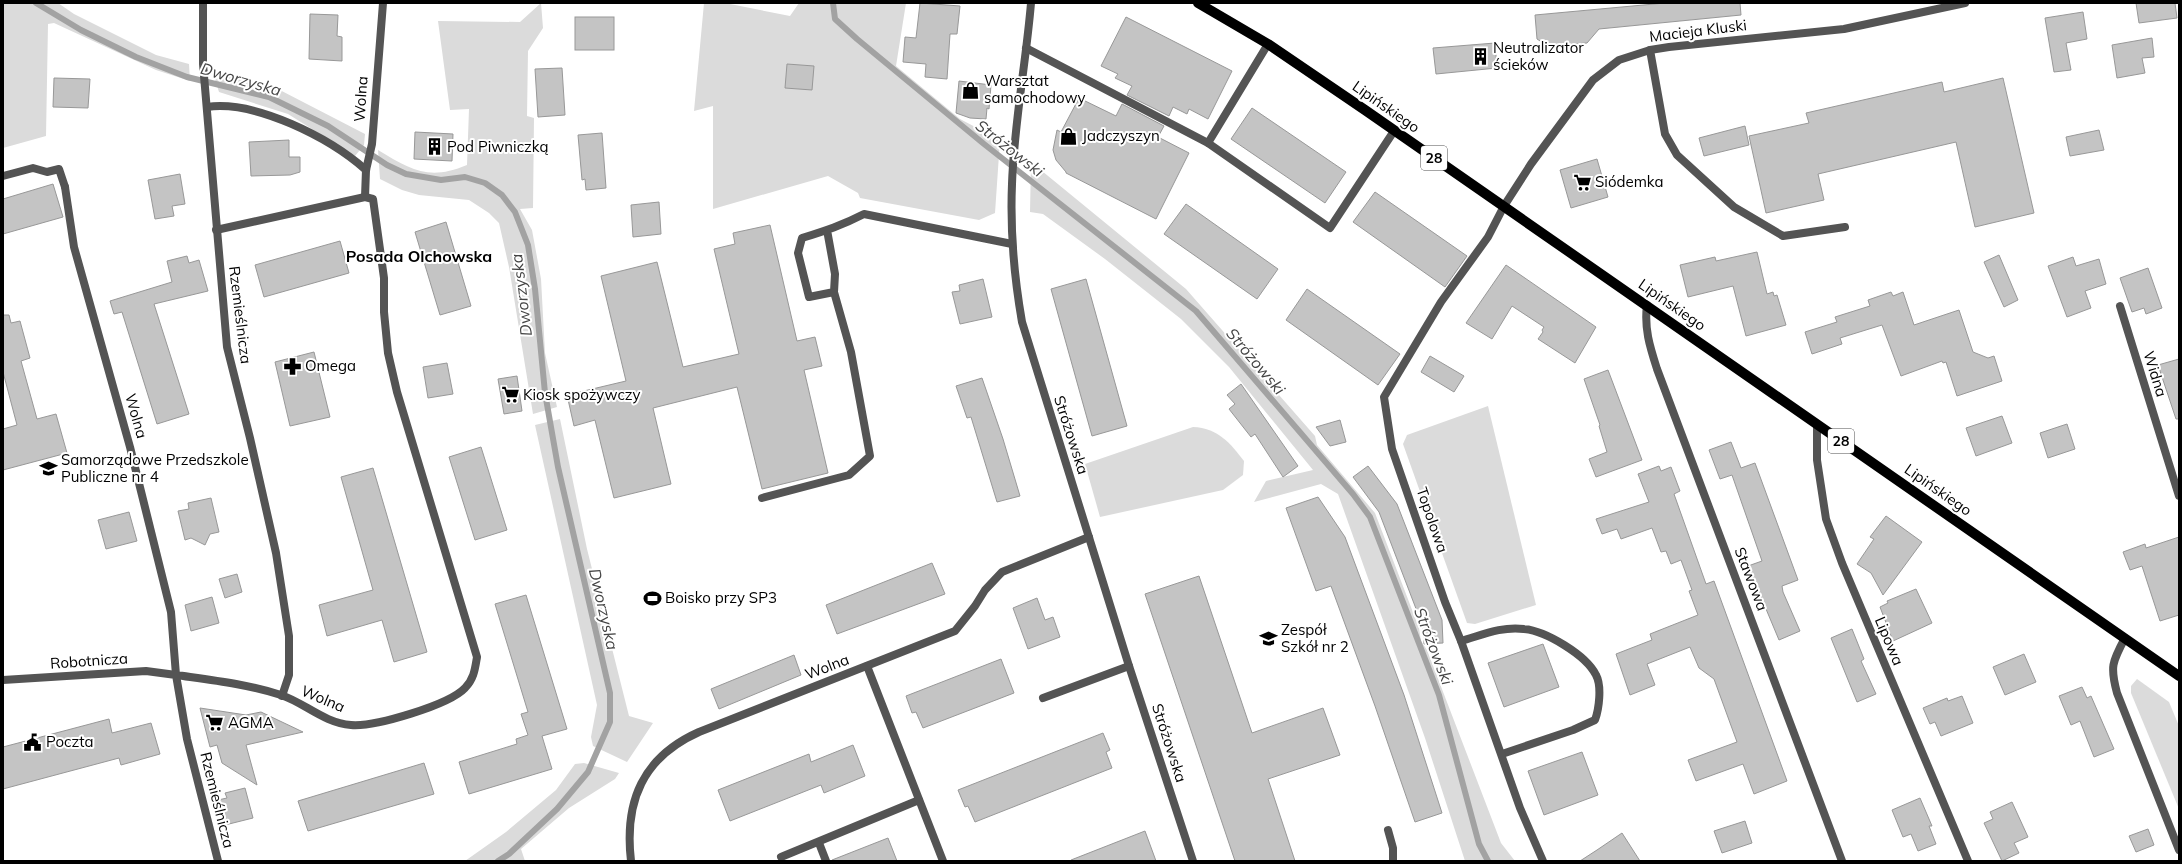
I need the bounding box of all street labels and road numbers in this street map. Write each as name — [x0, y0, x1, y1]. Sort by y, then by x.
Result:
street label: Macieja Kluski — [1648, 15, 1748, 46]
street label: Wolna — [349, 75, 372, 122]
street label: Lipińskiego — [1349, 77, 1424, 137]
road number: 28 — [1421, 146, 1447, 170]
street label: Rzemieślnicza — [225, 265, 256, 365]
street label: Lipińskiego — [1635, 275, 1710, 335]
street label: Widna — [2140, 349, 2171, 399]
street label: Wolna — [121, 391, 152, 440]
street label: Stróżowska — [1050, 393, 1093, 477]
road number: 28 — [1828, 429, 1854, 453]
street label: Lipińskiego — [1901, 460, 1976, 520]
street label: Topolowa — [1412, 485, 1453, 555]
street label: Stawowa — [1731, 544, 1772, 613]
street label: Lipowa — [1871, 614, 1908, 668]
street label: Robotnicza — [49, 648, 129, 673]
street label: Wolna — [802, 649, 852, 684]
street label: Wolna — [298, 681, 348, 716]
street label: Stróżowska — [1148, 701, 1191, 785]
street label: Rzemieślnicza — [196, 750, 239, 850]

